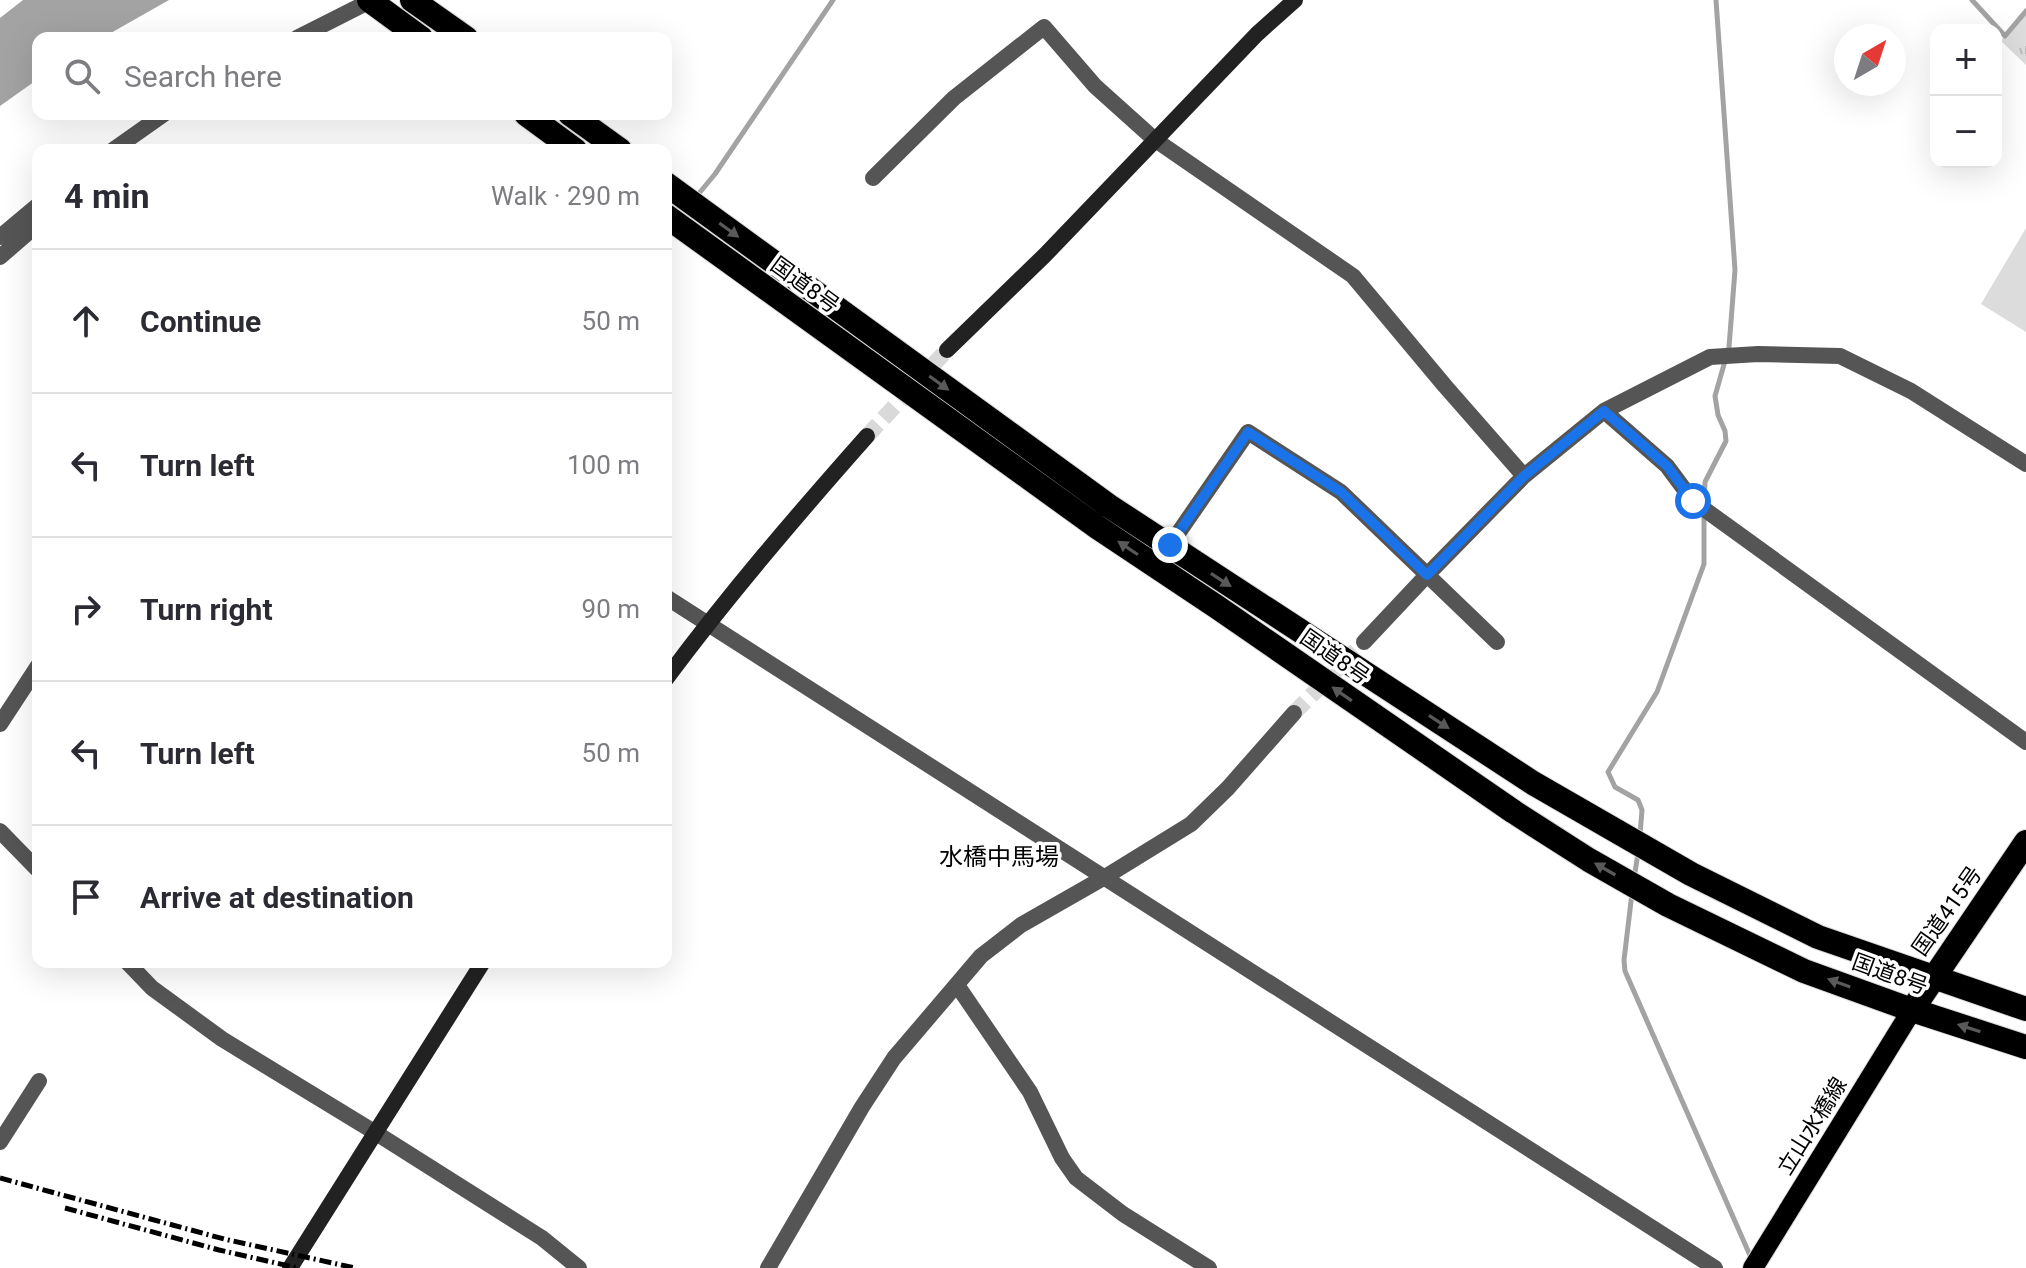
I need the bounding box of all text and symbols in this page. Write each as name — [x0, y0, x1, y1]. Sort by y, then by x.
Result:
north arrow — [1834, 24, 1906, 96]
map controls — [1930, 24, 2002, 168]
button: + — [1930, 24, 2002, 96]
search box — [32, 32, 672, 120]
icon: search — [60, 54, 104, 98]
text: Search here — [124, 59, 282, 94]
button: − — [1930, 96, 2002, 168]
text: 4 min — [64, 176, 149, 216]
text: Walk · 290 m — [491, 181, 640, 211]
one-way arrow — [719, 221, 739, 237]
street label: 国道8号 — [766, 252, 844, 318]
icon: ahead — [64, 299, 108, 343]
text: Continue — [140, 304, 261, 339]
text: 50 m — [582, 306, 640, 336]
one-way arrow — [929, 374, 950, 390]
icon: left — [64, 443, 108, 487]
text: Turn left — [140, 448, 255, 483]
text: 100 m — [567, 450, 640, 480]
route start — [1675, 483, 1711, 519]
route end — [1152, 527, 1188, 563]
one-way arrow — [1117, 540, 1138, 555]
one-way arrow — [1211, 572, 1232, 587]
icon: right — [64, 587, 108, 631]
text: Turn right — [140, 592, 273, 627]
text: 90 m — [582, 594, 640, 624]
street label: 国道8号 — [1296, 624, 1374, 690]
one-way arrow — [1332, 687, 1353, 702]
one-way arrow — [1428, 715, 1449, 730]
icon: left — [64, 731, 108, 775]
text: Turn left — [140, 736, 255, 771]
text: 50 m — [582, 738, 640, 768]
district label: 水橋中馬場 — [939, 843, 1059, 871]
one-way arrow — [1594, 862, 1616, 876]
street label: 国道415号 — [1907, 862, 1987, 960]
icon: arrive — [64, 875, 108, 919]
text: Arrive at destination — [140, 880, 414, 915]
street label: 国道8号 — [1849, 949, 1931, 999]
one-way arrow — [1827, 976, 1851, 989]
one-way arrow — [1957, 1022, 1981, 1034]
street label: 立山水橋線 — [1772, 1073, 1852, 1179]

